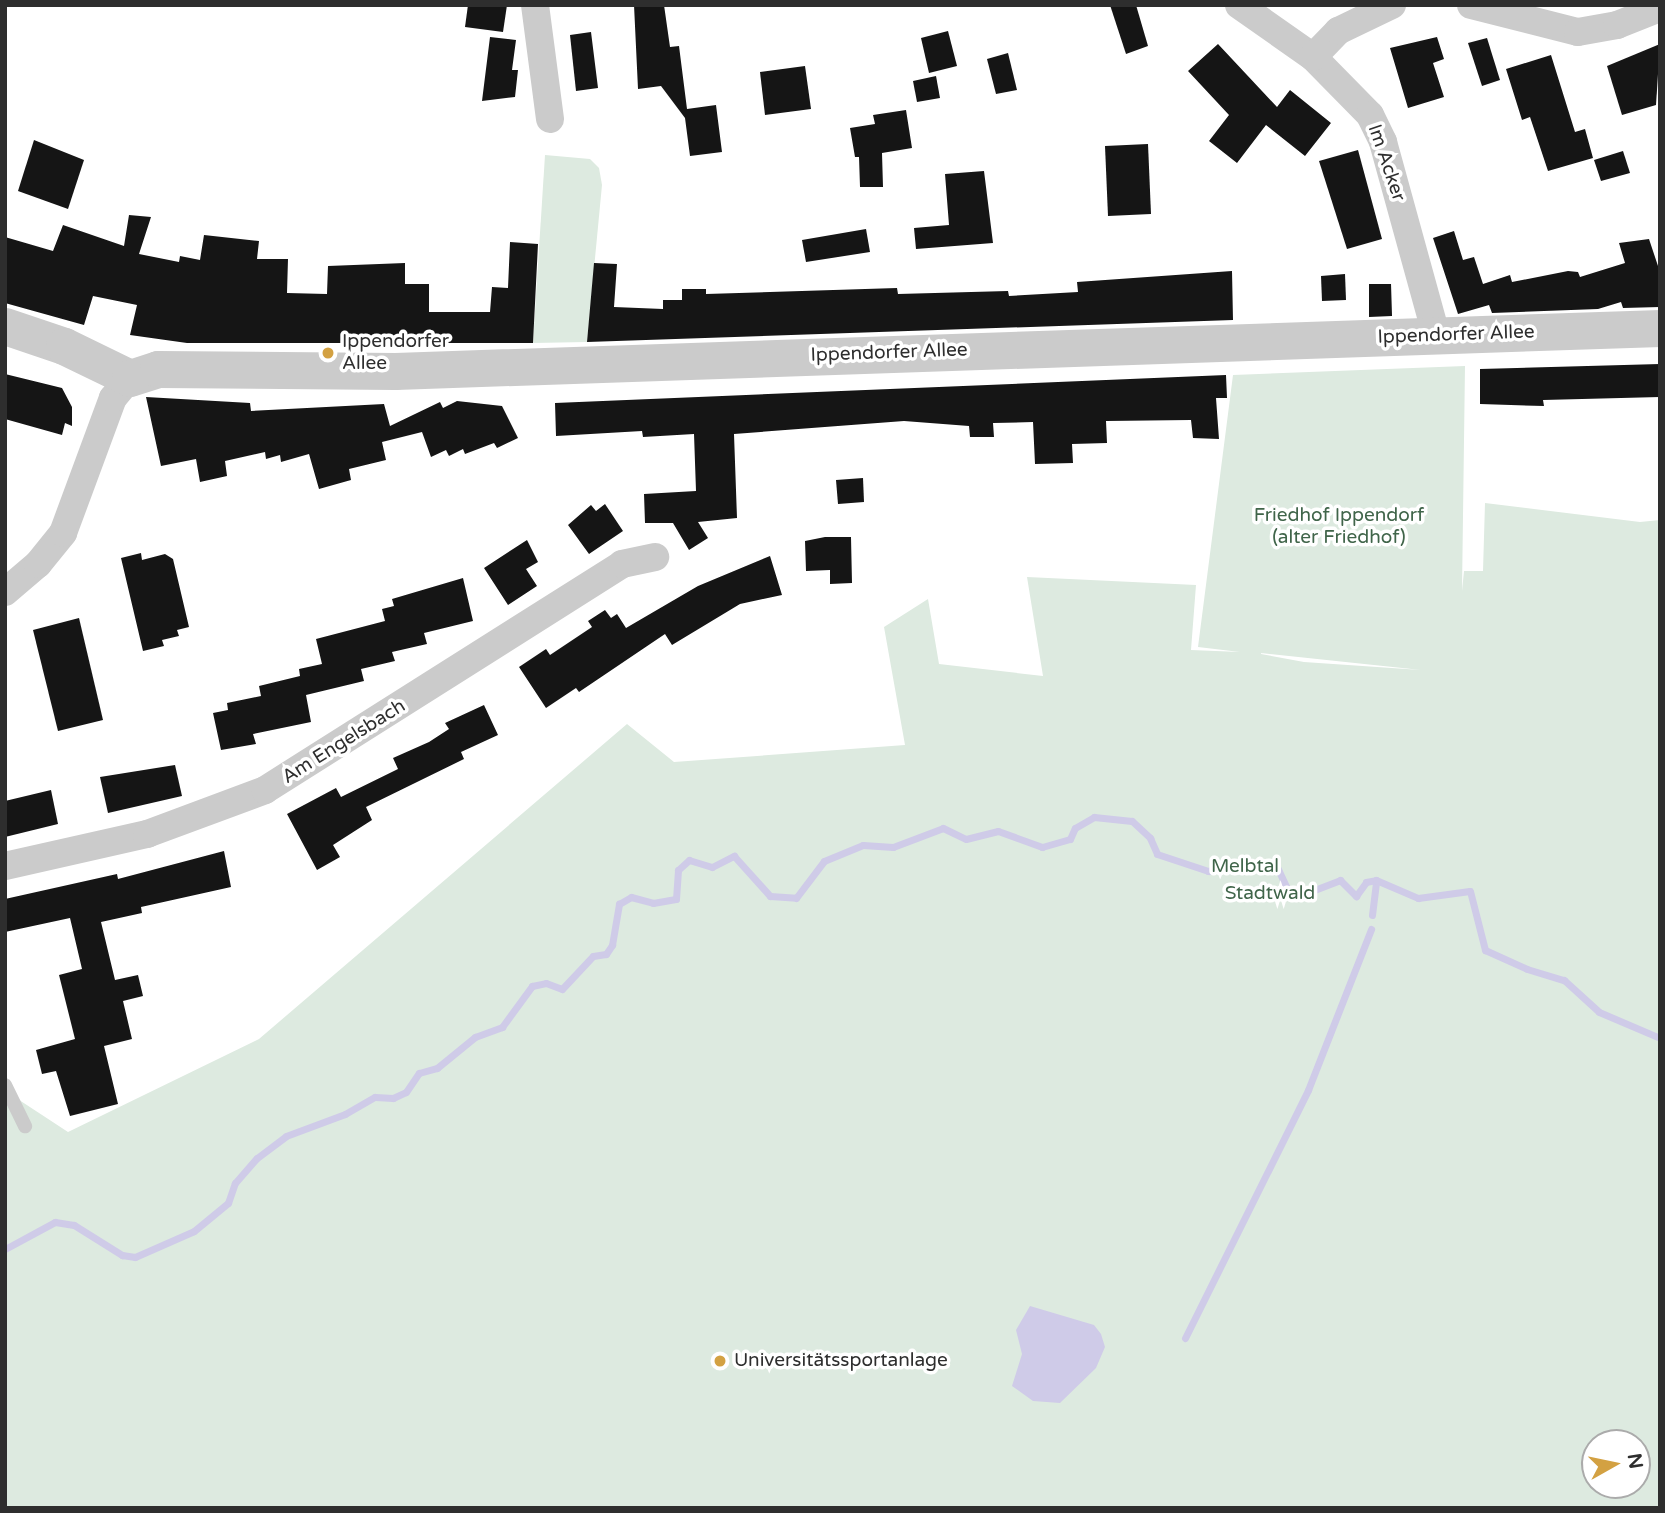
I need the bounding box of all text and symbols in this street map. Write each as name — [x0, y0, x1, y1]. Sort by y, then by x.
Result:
street label: Im Acker — [1362, 122, 1410, 204]
street label: Ippendorfer Allee — [1377, 321, 1535, 349]
place label: Ippendorfer Allee — [342, 331, 449, 375]
street label: Ippendorfer Allee — [810, 339, 968, 367]
marker: Ippendorfer Allee — [320, 345, 336, 361]
park label: Friedhof Ippendorf (alter Friedhof) — [1254, 505, 1424, 549]
street label: Am Engelsbach — [278, 695, 410, 789]
park label: Melbtal — [1211, 856, 1279, 878]
park label: Stadtwald — [1225, 883, 1315, 905]
place label: Universitätssportanlage — [734, 1350, 948, 1372]
marker: Universitätssportanlage — [712, 1353, 728, 1369]
north arrow — [1581, 1429, 1651, 1499]
text: N — [1623, 1452, 1647, 1470]

